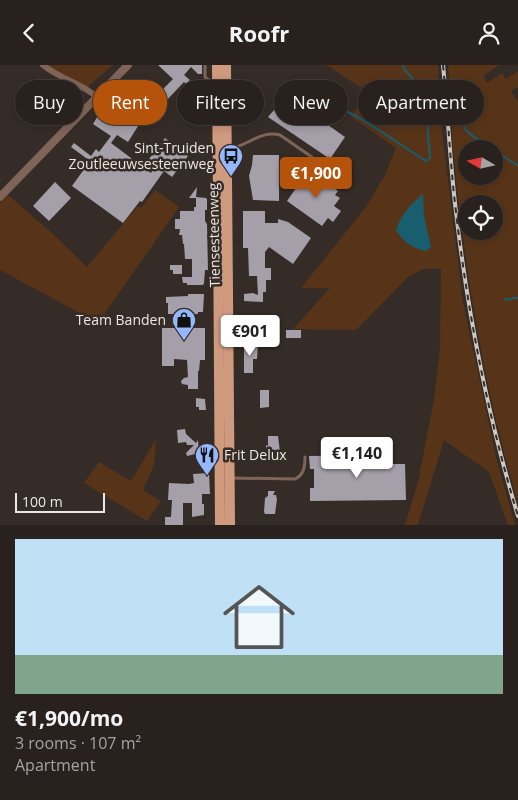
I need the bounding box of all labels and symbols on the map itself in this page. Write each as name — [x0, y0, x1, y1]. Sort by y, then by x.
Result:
place label: Sint-Truiden Zoutleeuwsesteenweg — [68, 138, 214, 173]
north arrow — [458, 140, 502, 185]
bus stop icon: Sint-Truiden Zoutleeuwsesteenweg — [218, 143, 244, 177]
pin: €1,900 — [275, 157, 357, 199]
street label: Tiensesteenweg — [203, 182, 224, 287]
shop icon: Team Banden — [171, 307, 197, 341]
place label: Team Banden — [76, 310, 166, 329]
pin: €901 — [220, 315, 280, 357]
pin: €1,140 — [316, 437, 398, 479]
restaurant icon: Frit Delux — [194, 442, 220, 476]
place label: Frit Delux — [224, 445, 287, 464]
scale bar — [15, 490, 105, 513]

